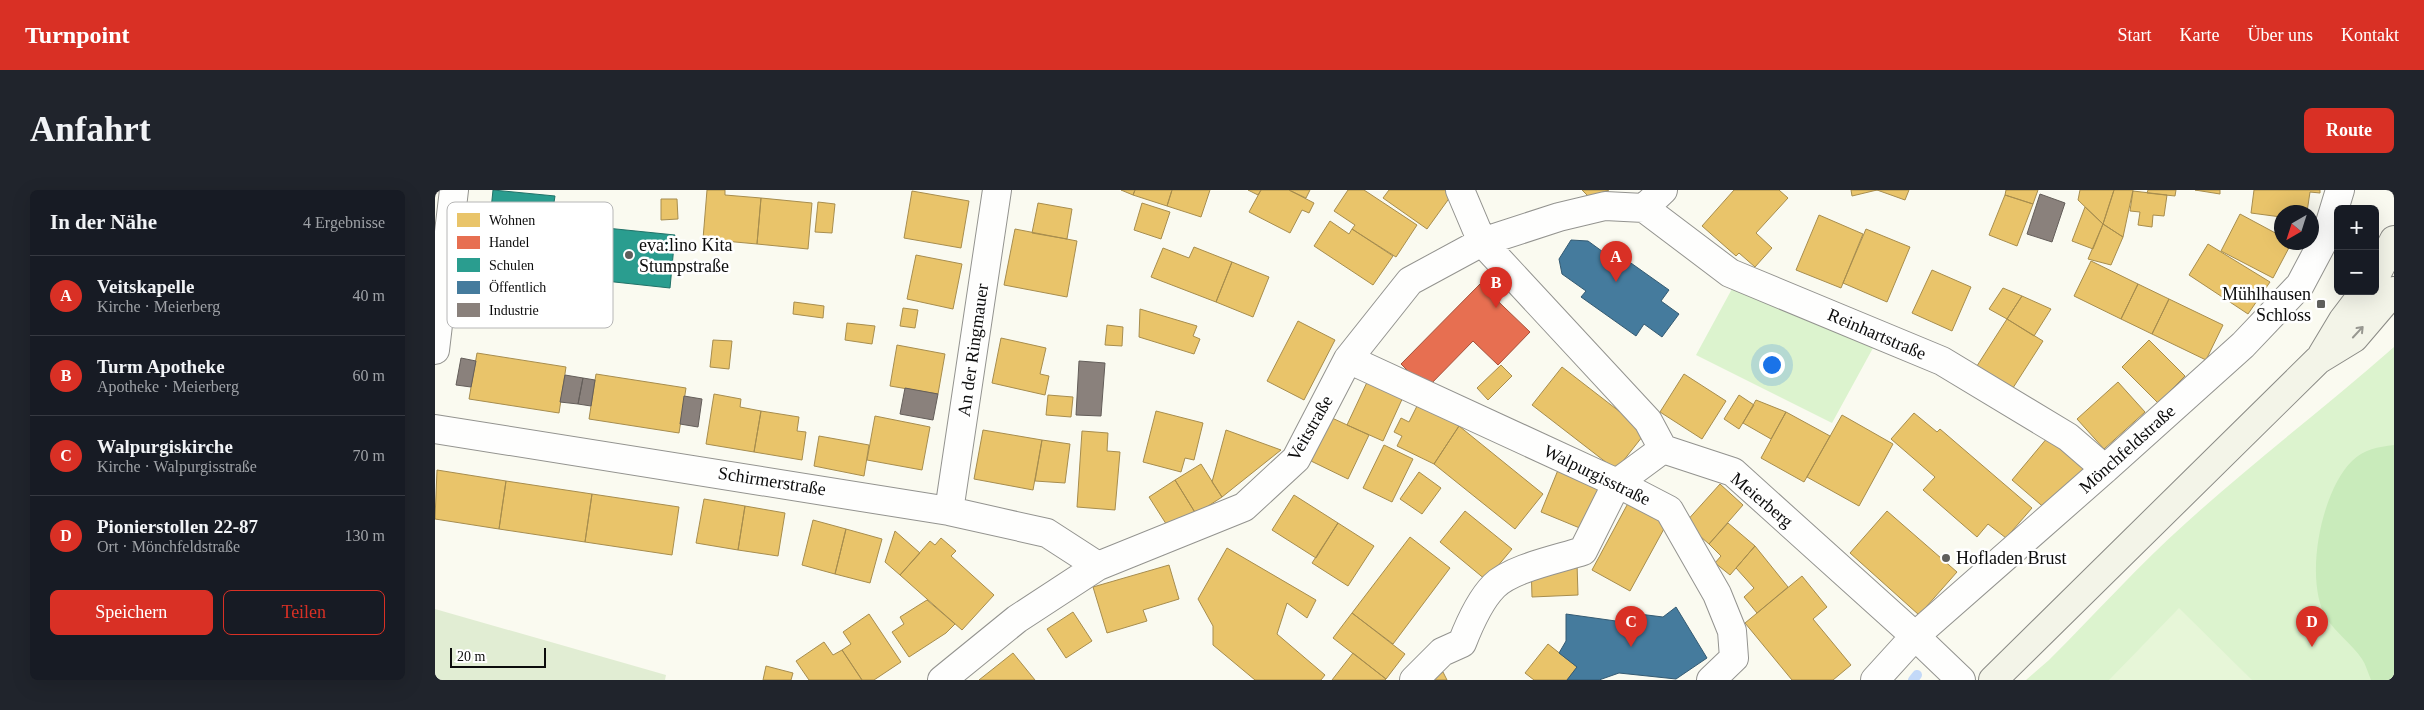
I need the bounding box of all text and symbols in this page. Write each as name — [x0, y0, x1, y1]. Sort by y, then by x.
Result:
text: Turnpoint — [25, 22, 130, 48]
text: Start — [2118, 25, 2152, 45]
text: Karte — [2180, 25, 2220, 45]
text: Über uns — [2248, 25, 2313, 45]
text: Kontakt — [2341, 25, 2399, 45]
button: Route — [2304, 108, 2394, 153]
text: Anfahrt — [30, 110, 151, 149]
legend — [447, 202, 613, 328]
north arrow — [2274, 205, 2319, 250]
map controls — [2334, 205, 2379, 295]
button: + — [2334, 205, 2379, 250]
text: In der Nähe — [50, 210, 157, 234]
text: Wohnen — [489, 213, 535, 228]
text: 4 Ergebnisse — [303, 214, 385, 231]
text: Handel — [489, 235, 530, 250]
place label: eva:lino Kita Stumpstraße — [639, 235, 732, 276]
pin: A — [1600, 241, 1632, 282]
marker: eva:lino Kita Stumpstraße — [623, 249, 635, 261]
button: − — [2334, 250, 2379, 295]
text: Schulen — [489, 258, 534, 273]
pin: B — [1480, 267, 1512, 308]
text: Veitskapelle — [97, 276, 194, 297]
text: Öffentlich — [489, 279, 546, 295]
street label: An der Ringmauer — [954, 282, 992, 418]
place label: Mühlhausen Schloss — [2222, 284, 2311, 325]
text: A — [60, 287, 72, 304]
text: 40 m — [353, 287, 385, 304]
text: Kirche · Meierberg — [97, 298, 220, 315]
marker: Mühlhausen Schloss — [2315, 298, 2327, 310]
text: Industrie — [489, 303, 539, 318]
street label: Reinhartstraße — [1825, 304, 1929, 364]
one-way arrow — [2352, 326, 2364, 339]
your location — [1759, 352, 1785, 378]
text: Turm Apotheke — [97, 356, 225, 377]
text: B — [61, 367, 71, 384]
text: 60 m — [353, 367, 385, 384]
text: Apotheke · Meierberg — [97, 378, 239, 395]
street label: Veitstraße — [1283, 392, 1337, 464]
street label: Mönchfeldstraße — [2075, 401, 2179, 497]
text: Walpurgiskirche — [97, 436, 233, 457]
street label: Walpurgisstraße — [1540, 441, 1654, 509]
text: C — [60, 447, 72, 464]
text: 70 m — [353, 447, 385, 464]
text: Kirche · Walpurgisstraße — [97, 458, 257, 475]
street label: Schirmerstraße — [717, 463, 827, 499]
street label: Meierberg — [1727, 468, 1797, 532]
text: Pionierstollen 22-87 — [97, 516, 258, 537]
text: D — [60, 527, 72, 544]
text: 130 m — [345, 527, 385, 544]
text: Ort · Mönchfeldstraße — [97, 538, 240, 555]
place label: Hofladen Brust — [1956, 548, 2066, 568]
marker: Hofladen Brust — [1940, 552, 1952, 564]
button: Speichern — [50, 590, 213, 635]
button: Teilen — [223, 590, 385, 635]
pin: C — [1615, 606, 1647, 647]
pin: D — [2296, 606, 2328, 647]
scale bar — [450, 645, 546, 668]
text: 20 m — [457, 649, 485, 664]

